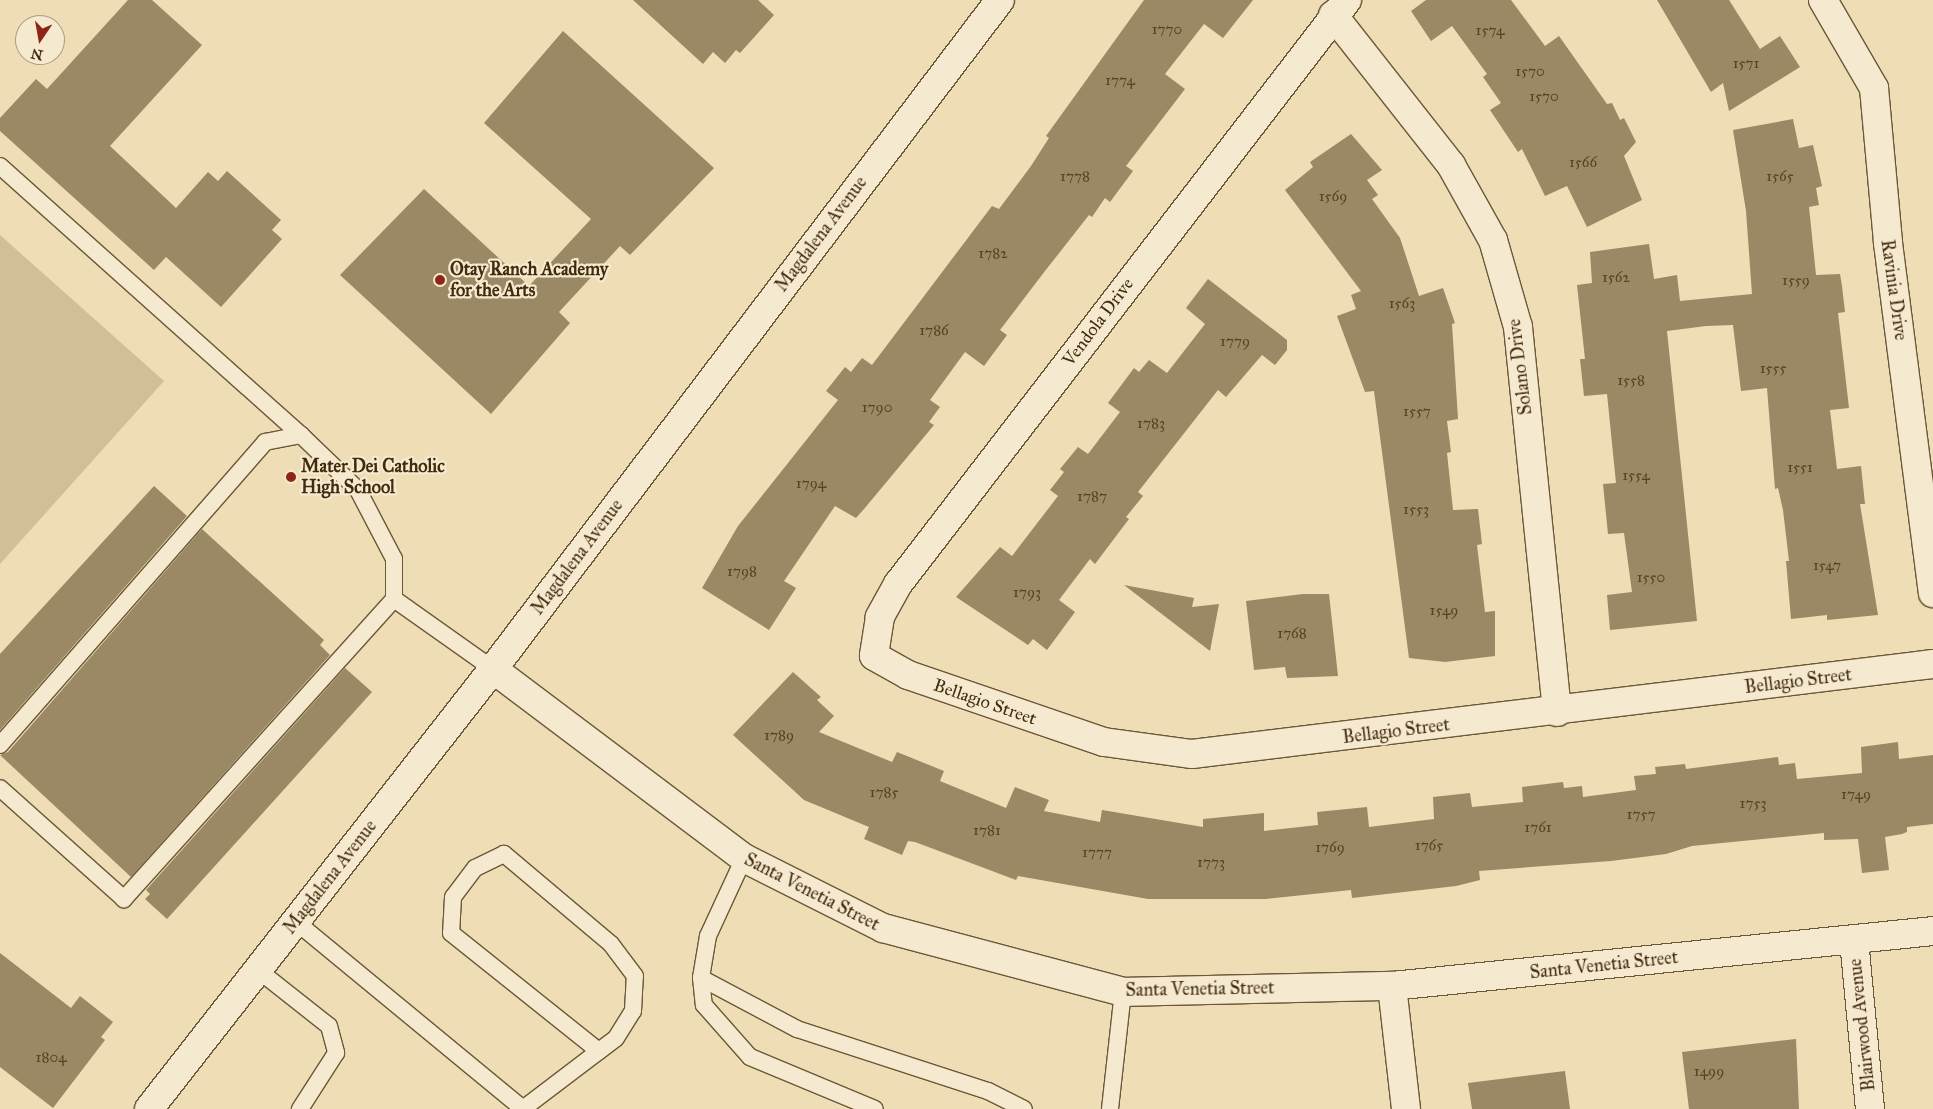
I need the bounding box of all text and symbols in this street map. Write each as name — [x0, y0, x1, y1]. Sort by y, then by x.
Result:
north arrow — [15, 15, 65, 65]
house number: 1770 — [1152, 21, 1182, 39]
house number: 1574 — [1476, 22, 1504, 40]
text: N — [29, 45, 45, 64]
house number: 1571 — [1733, 55, 1759, 73]
house number: 1570 — [1515, 63, 1545, 81]
house number: 1774 — [1105, 72, 1135, 90]
house number: 1570 — [1529, 88, 1559, 106]
house number: 1566 — [1569, 154, 1597, 172]
house number: 1778 — [1060, 168, 1090, 186]
house number: 1565 — [1766, 168, 1794, 186]
street label: Magdalena Avenue — [771, 172, 871, 296]
house number: 1569 — [1319, 188, 1347, 206]
street label: Ravinia Drive — [1876, 238, 1912, 342]
house number: 1782 — [978, 245, 1008, 263]
place label: Otay Ranch Academy for the Arts — [450, 259, 608, 302]
house number: 1562 — [1602, 269, 1630, 287]
house number: 1559 — [1782, 272, 1810, 290]
marker: Otay Ranch Academy for the Arts — [434, 274, 446, 286]
street label: Vendola Drive — [1058, 274, 1138, 370]
house number: 1563 — [1389, 295, 1415, 313]
street label: Solano Drive — [1503, 318, 1537, 416]
house number: 1786 — [919, 322, 949, 340]
house number: 1779 — [1220, 333, 1250, 351]
house number: 1555 — [1760, 360, 1786, 378]
house number: 1558 — [1617, 372, 1645, 390]
house number: 1790 — [862, 399, 892, 417]
house number: 1557 — [1403, 403, 1431, 421]
house number: 1783 — [1137, 415, 1165, 433]
place label: Mater Dei Catholic High School — [301, 456, 445, 498]
house number: 1551 — [1787, 459, 1813, 477]
house number: 1554 — [1622, 467, 1650, 485]
marker: Mater Dei Catholic High School — [285, 471, 297, 483]
house number: 1794 — [796, 475, 826, 493]
house number: 1787 — [1077, 488, 1107, 506]
street label: Magdalena Avenue — [527, 495, 627, 619]
house number: 1553 — [1403, 501, 1429, 519]
house number: 1547 — [1813, 557, 1841, 575]
house number: 1798 — [727, 563, 757, 581]
house number: 1550 — [1637, 569, 1665, 587]
house number: 1793 — [1013, 584, 1041, 602]
house number: 1549 — [1430, 602, 1458, 620]
house number: 1768 — [1277, 625, 1307, 643]
street label: Bellagio Street — [1743, 664, 1853, 698]
street label: Bellagio Street — [931, 674, 1039, 730]
street label: Bellagio Street — [1341, 714, 1451, 748]
house number: 1789 — [764, 727, 794, 745]
house number: 1785 — [870, 784, 898, 802]
house number: 1749 — [1841, 786, 1871, 804]
house number: 1753 — [1740, 795, 1766, 813]
house number: 1757 — [1627, 806, 1655, 824]
street label: Magdalena Avenue — [279, 816, 381, 938]
house number: 1761 — [1524, 819, 1552, 837]
house number: 1781 — [973, 822, 1001, 840]
house number: 1765 — [1415, 837, 1443, 855]
house number: 1769 — [1315, 839, 1345, 857]
house number: 1777 — [1082, 844, 1112, 862]
street label: Santa Venetia Street — [741, 849, 883, 935]
house number: 1773 — [1197, 854, 1225, 872]
street label: Santa Venetia Street — [1529, 946, 1679, 984]
street label: Blairwood Avenue — [1844, 958, 1880, 1092]
street label: Santa Venetia Street — [1125, 977, 1275, 1001]
house number: 1804 — [36, 1049, 66, 1067]
house number: 1499 — [1694, 1063, 1724, 1081]

